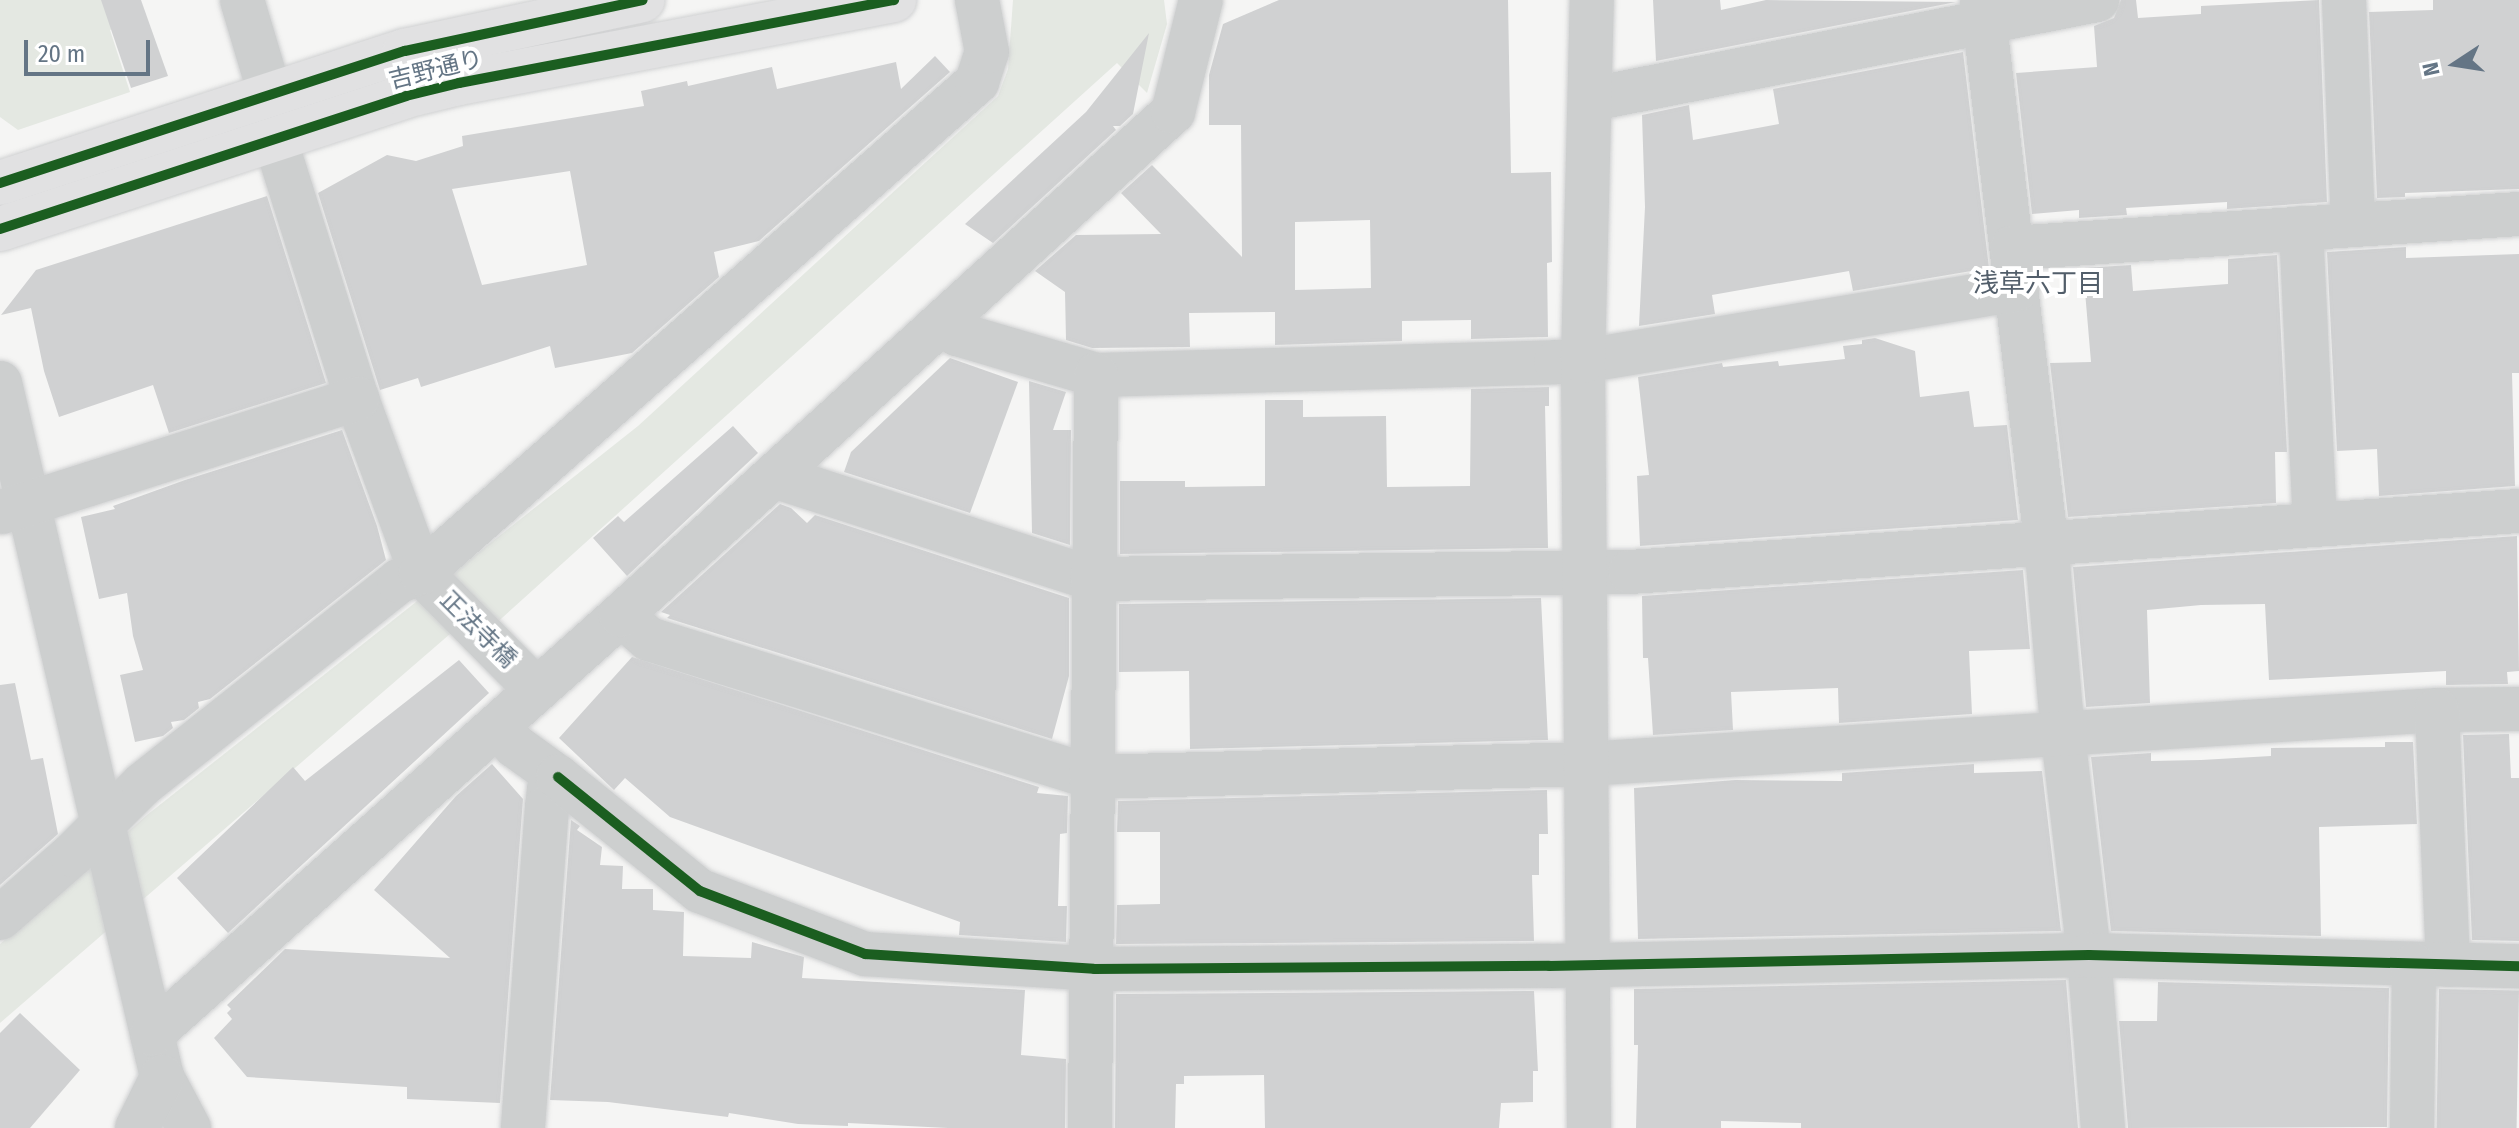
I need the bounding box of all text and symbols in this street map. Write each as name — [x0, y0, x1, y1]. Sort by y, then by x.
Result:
scale bar — [28, 24, 154, 74]
north arrow — [2415, 24, 2495, 104]
text: 20 m — [38, 40, 85, 68]
street label: 吉野通り — [386, 44, 486, 96]
text: N — [2416, 60, 2446, 78]
district label: 浅草六丁目 — [1973, 268, 2103, 300]
street label: 正法寺橋 — [434, 586, 522, 674]

